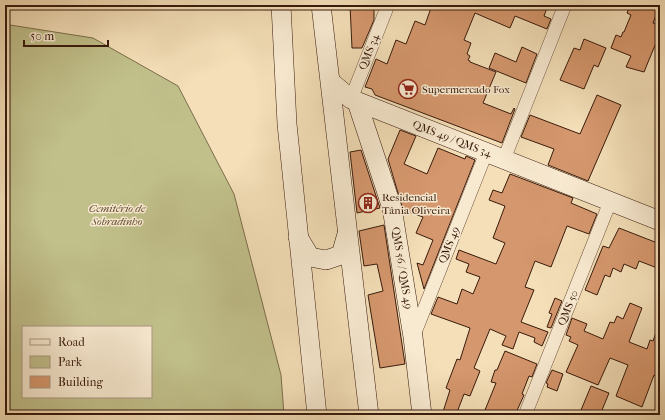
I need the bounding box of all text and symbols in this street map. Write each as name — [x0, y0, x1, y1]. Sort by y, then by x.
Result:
scale bar — [24, 22, 108, 48]
text: 50 m — [30, 29, 54, 43]
street label: QMS 34 — [356, 32, 382, 72]
supermarket icon: Supermercado Fox — [397, 78, 419, 100]
place label: Supermercado Fox — [422, 83, 510, 96]
street label: QMS 49 / QMS 34 — [411, 118, 494, 160]
place label: Residencial Tânia Oliveira — [382, 191, 451, 217]
building icon: Residencial Tânia Oliveira — [357, 192, 379, 214]
park label: Cemitério de Sobradinho — [89, 202, 146, 228]
street label: QMS 49 — [436, 224, 462, 265]
street label: QMS 56 / QMS 49 — [389, 226, 415, 310]
street label: QMS 50 — [555, 288, 581, 328]
legend — [22, 326, 152, 398]
text: Road — [58, 335, 85, 349]
text: Park — [58, 355, 83, 369]
text: Building — [58, 375, 103, 389]

